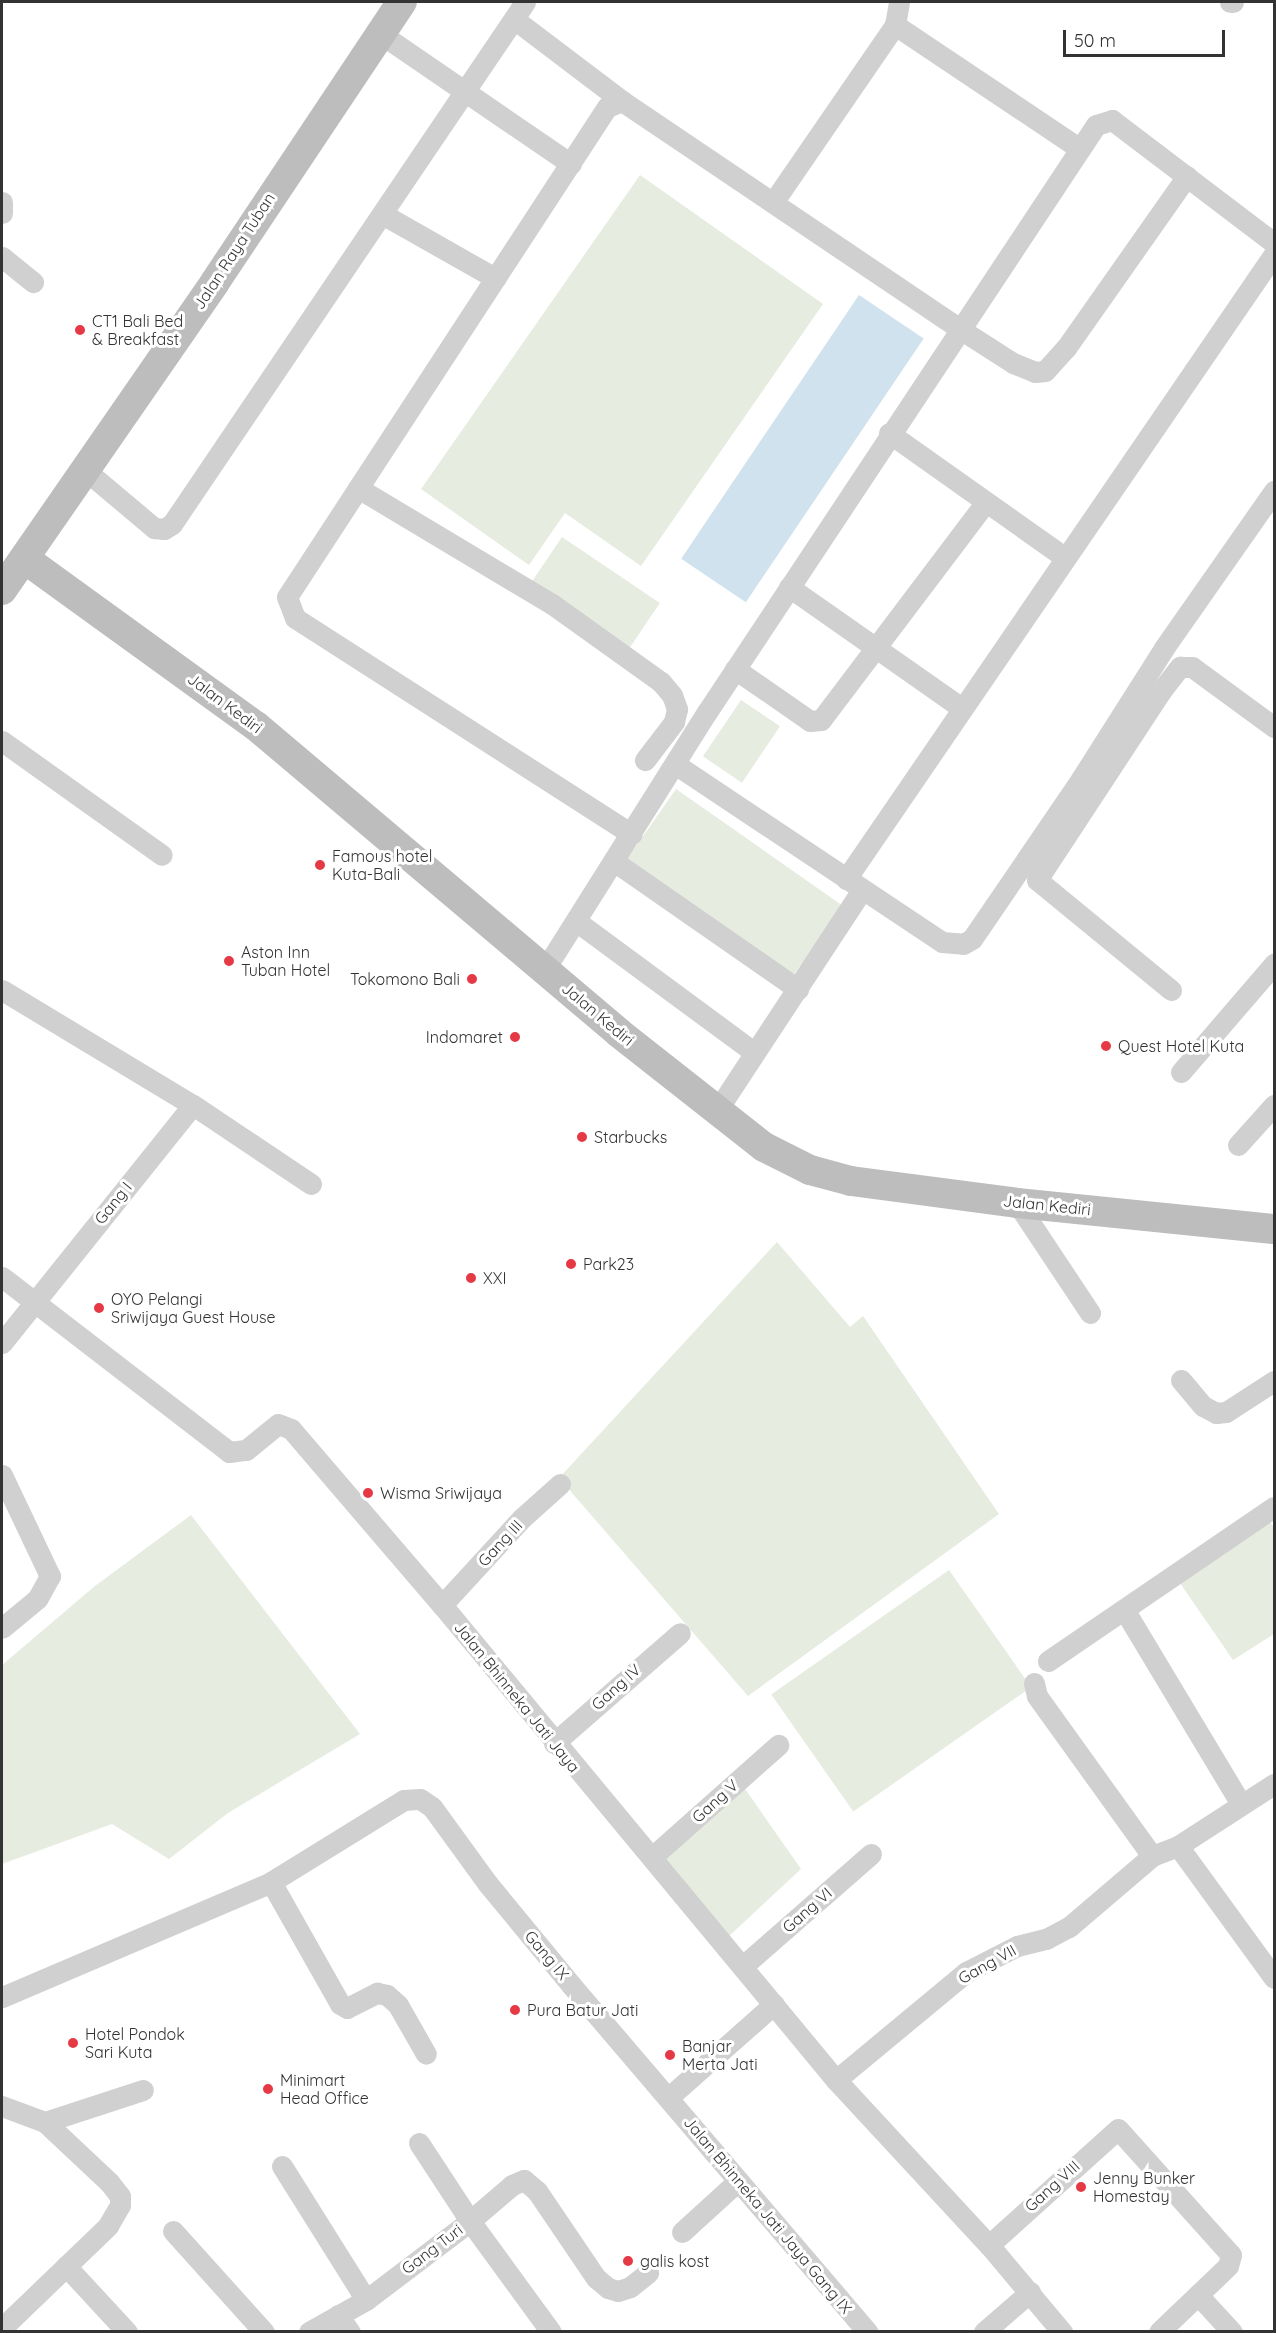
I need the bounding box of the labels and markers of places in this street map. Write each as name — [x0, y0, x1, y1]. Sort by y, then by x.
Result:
place label: CT1 Bali Bed & Breakfast — [92, 311, 183, 349]
marker: CT1 Bali Bed & Breakfast — [73, 323, 87, 337]
place label: Famous hotel Kuta-Bali — [332, 846, 432, 884]
marker: Famous hotel Kuta-Bali — [313, 858, 327, 872]
place label: Aston Inn Tuban Hotel — [241, 942, 330, 980]
marker: Aston Inn Tuban Hotel — [222, 954, 236, 968]
place label: Tokomono Bali — [350, 969, 460, 989]
marker: Tokomono Bali — [465, 972, 479, 986]
place label: Indomaret — [426, 1027, 503, 1047]
marker: Indomaret — [508, 1030, 522, 1044]
place label: Quest Hotel Kuta — [1118, 1036, 1244, 1056]
marker: Quest Hotel Kuta — [1099, 1039, 1113, 1053]
place label: Starbucks — [594, 1127, 667, 1147]
marker: Starbucks — [575, 1130, 589, 1144]
place label: Park23 — [583, 1254, 634, 1274]
marker: Park23 — [564, 1257, 578, 1271]
place label: XXI — [483, 1268, 506, 1288]
marker: XXI — [464, 1271, 478, 1285]
place label: OYO Pelangi Sriwijaya Guest House — [111, 1289, 276, 1327]
marker: OYO Pelangi Sriwijaya Guest House — [92, 1301, 106, 1315]
place label: Wisma Sriwijaya — [380, 1483, 502, 1503]
marker: Wisma Sriwijaya — [361, 1486, 375, 1500]
place label: Pura Batur Jati — [527, 2000, 638, 2020]
marker: Pura Batur Jati — [508, 2003, 522, 2017]
place label: Hotel Pondok Sari Kuta — [85, 2024, 185, 2062]
marker: Hotel Pondok Sari Kuta — [66, 2036, 80, 2050]
place label: Banjar Merta Jati — [682, 2036, 758, 2074]
marker: Banjar Merta Jati — [663, 2048, 677, 2062]
place label: Minimart Head Office — [280, 2070, 369, 2108]
marker: Minimart Head Office — [261, 2082, 275, 2096]
place label: Jenny Bunker Homestay — [1093, 2168, 1195, 2206]
marker: Jenny Bunker Homestay — [1074, 2180, 1088, 2194]
place label: galis kost — [640, 2251, 709, 2271]
marker: galis kost — [621, 2254, 635, 2268]

